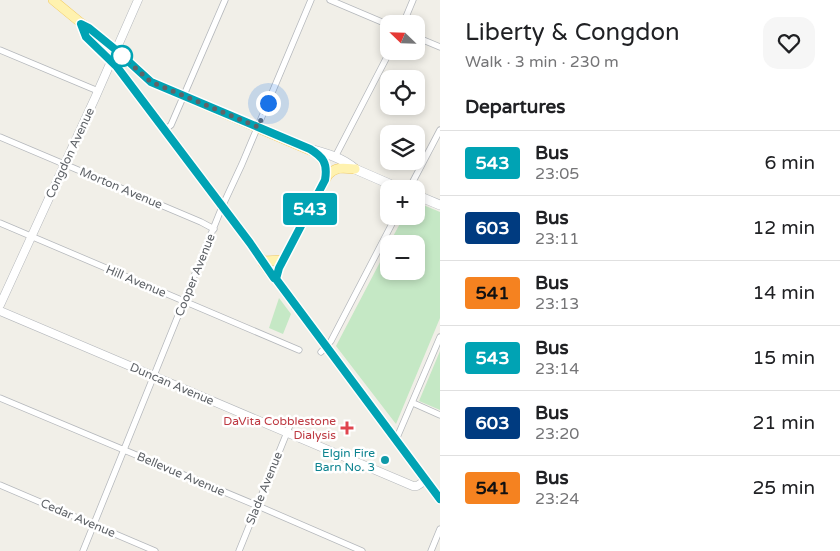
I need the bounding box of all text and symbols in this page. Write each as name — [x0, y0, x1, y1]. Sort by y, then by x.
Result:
north arrow — [380, 15, 425, 60]
map controls — [380, 15, 425, 280]
button: heart — [763, 17, 815, 69]
text: Liberty & Congdon — [465, 18, 680, 47]
unlabelled marker — [111, 45, 133, 67]
text: Walk · 3 min · 230 m — [465, 52, 619, 72]
button: locate — [380, 70, 425, 115]
your location — [256, 91, 281, 116]
text: Departures — [465, 96, 565, 118]
street label: Congdon Avenue — [43, 105, 97, 201]
button: layers — [380, 125, 425, 170]
text: Bus — [535, 142, 569, 164]
text: 543 — [476, 152, 509, 174]
text: 6 min — [764, 152, 815, 174]
street label: Morton Avenue — [78, 164, 165, 212]
text: 23:05 — [535, 164, 579, 184]
button: + — [380, 180, 425, 225]
line badge: 543 — [281, 193, 339, 225]
text: 543 — [293, 198, 327, 220]
text: Bus — [535, 207, 569, 229]
text: 603 — [476, 217, 509, 239]
text: 12 min — [752, 217, 815, 239]
text: 23:11 — [535, 229, 579, 249]
street label: Cooper Avenue — [172, 232, 218, 318]
button: − — [380, 235, 425, 280]
street label: Hill Avenue — [104, 262, 168, 300]
text: Bus — [535, 272, 569, 294]
text: 541 — [476, 282, 509, 304]
text: 14 min — [752, 282, 815, 304]
text: 23:13 — [535, 294, 579, 314]
text: Bus — [535, 337, 569, 359]
text: 543 — [476, 347, 509, 369]
text: 15 min — [752, 347, 815, 369]
text: 23:14 — [535, 359, 579, 379]
street label: Duncan Avenue — [128, 360, 216, 408]
text: Bus — [535, 402, 569, 424]
text: 603 — [476, 412, 509, 434]
text: 21 min — [752, 412, 815, 434]
place label: DaVita Cobblestone Dialysis — [223, 414, 336, 442]
marker: DaVita Cobblestone Dialysis — [340, 421, 354, 435]
text: 23:20 — [535, 424, 579, 444]
place label: Elgin Fire Barn No. 3 — [314, 446, 375, 474]
street label: Bellevue Avenue — [135, 449, 227, 499]
street label: Slade Avenue — [243, 449, 285, 527]
marker: Elgin Fire Barn No. 3 — [379, 454, 391, 466]
text: Bus — [535, 467, 569, 489]
text: 541 — [476, 477, 509, 499]
text: 25 min — [752, 477, 815, 499]
text: 23:24 — [535, 489, 579, 509]
street label: Cedar Avenue — [38, 496, 118, 540]

